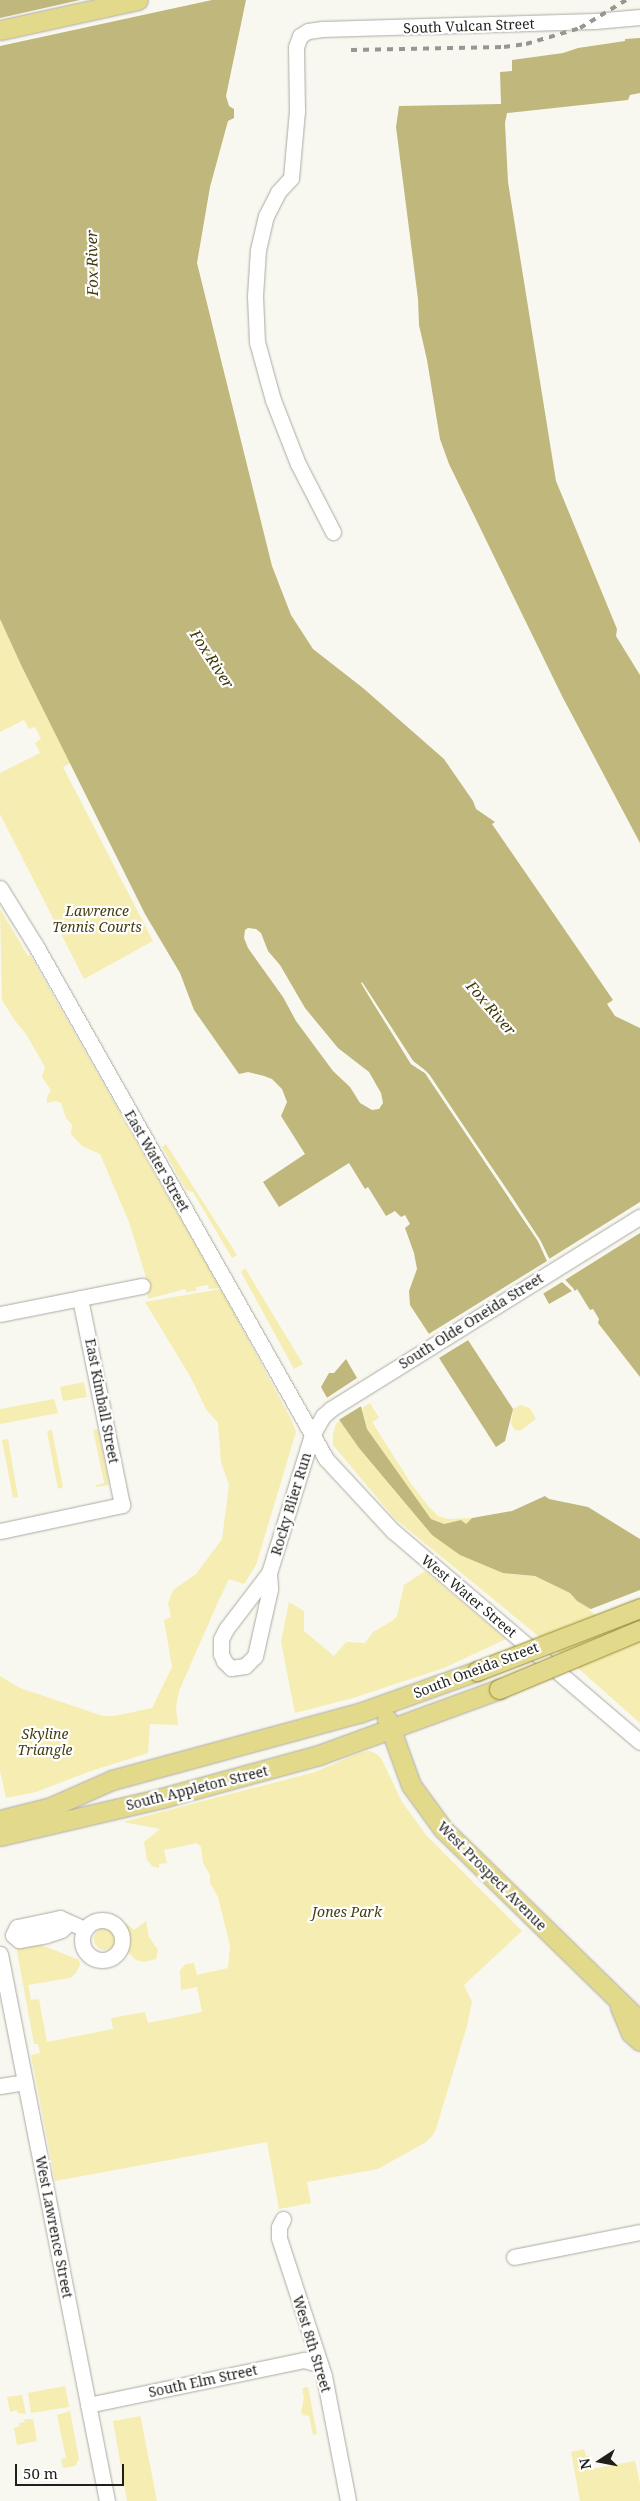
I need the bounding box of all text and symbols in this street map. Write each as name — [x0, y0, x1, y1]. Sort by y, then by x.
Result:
street label: South Vulcan Street — [403, 15, 535, 37]
water label: Fox River — [82, 230, 102, 296]
water label: Fox River — [186, 626, 238, 692]
park label: Lawrence Tennis Courts — [52, 903, 142, 936]
water label: Fox River — [463, 977, 519, 1039]
street label: East Water Street — [121, 1107, 193, 1215]
street label: South Olde Oneida Street — [396, 1270, 546, 1372]
street label: East Kimball Street — [82, 1337, 122, 1465]
street label: Rocky Blier Run — [267, 1451, 315, 1557]
street label: West Water Street — [418, 1551, 520, 1641]
street label: South Oneida Street — [411, 1638, 541, 1702]
park label: Skyline Triangle — [18, 1726, 72, 1758]
street label: South Appleton Street — [124, 1762, 270, 1814]
street label: West Prospect Avenue — [434, 1818, 550, 1934]
park label: Jones Park — [312, 1904, 382, 1920]
street label: West Lawrence Street — [32, 2154, 76, 2300]
street label: West 8th Street — [289, 2293, 335, 2395]
street label: South Elm Street — [147, 2361, 259, 2401]
north arrow — [575, 2436, 625, 2486]
scale bar — [18, 2454, 126, 2486]
text: N — [574, 2457, 595, 2471]
text: 50 m — [23, 2463, 58, 2483]

